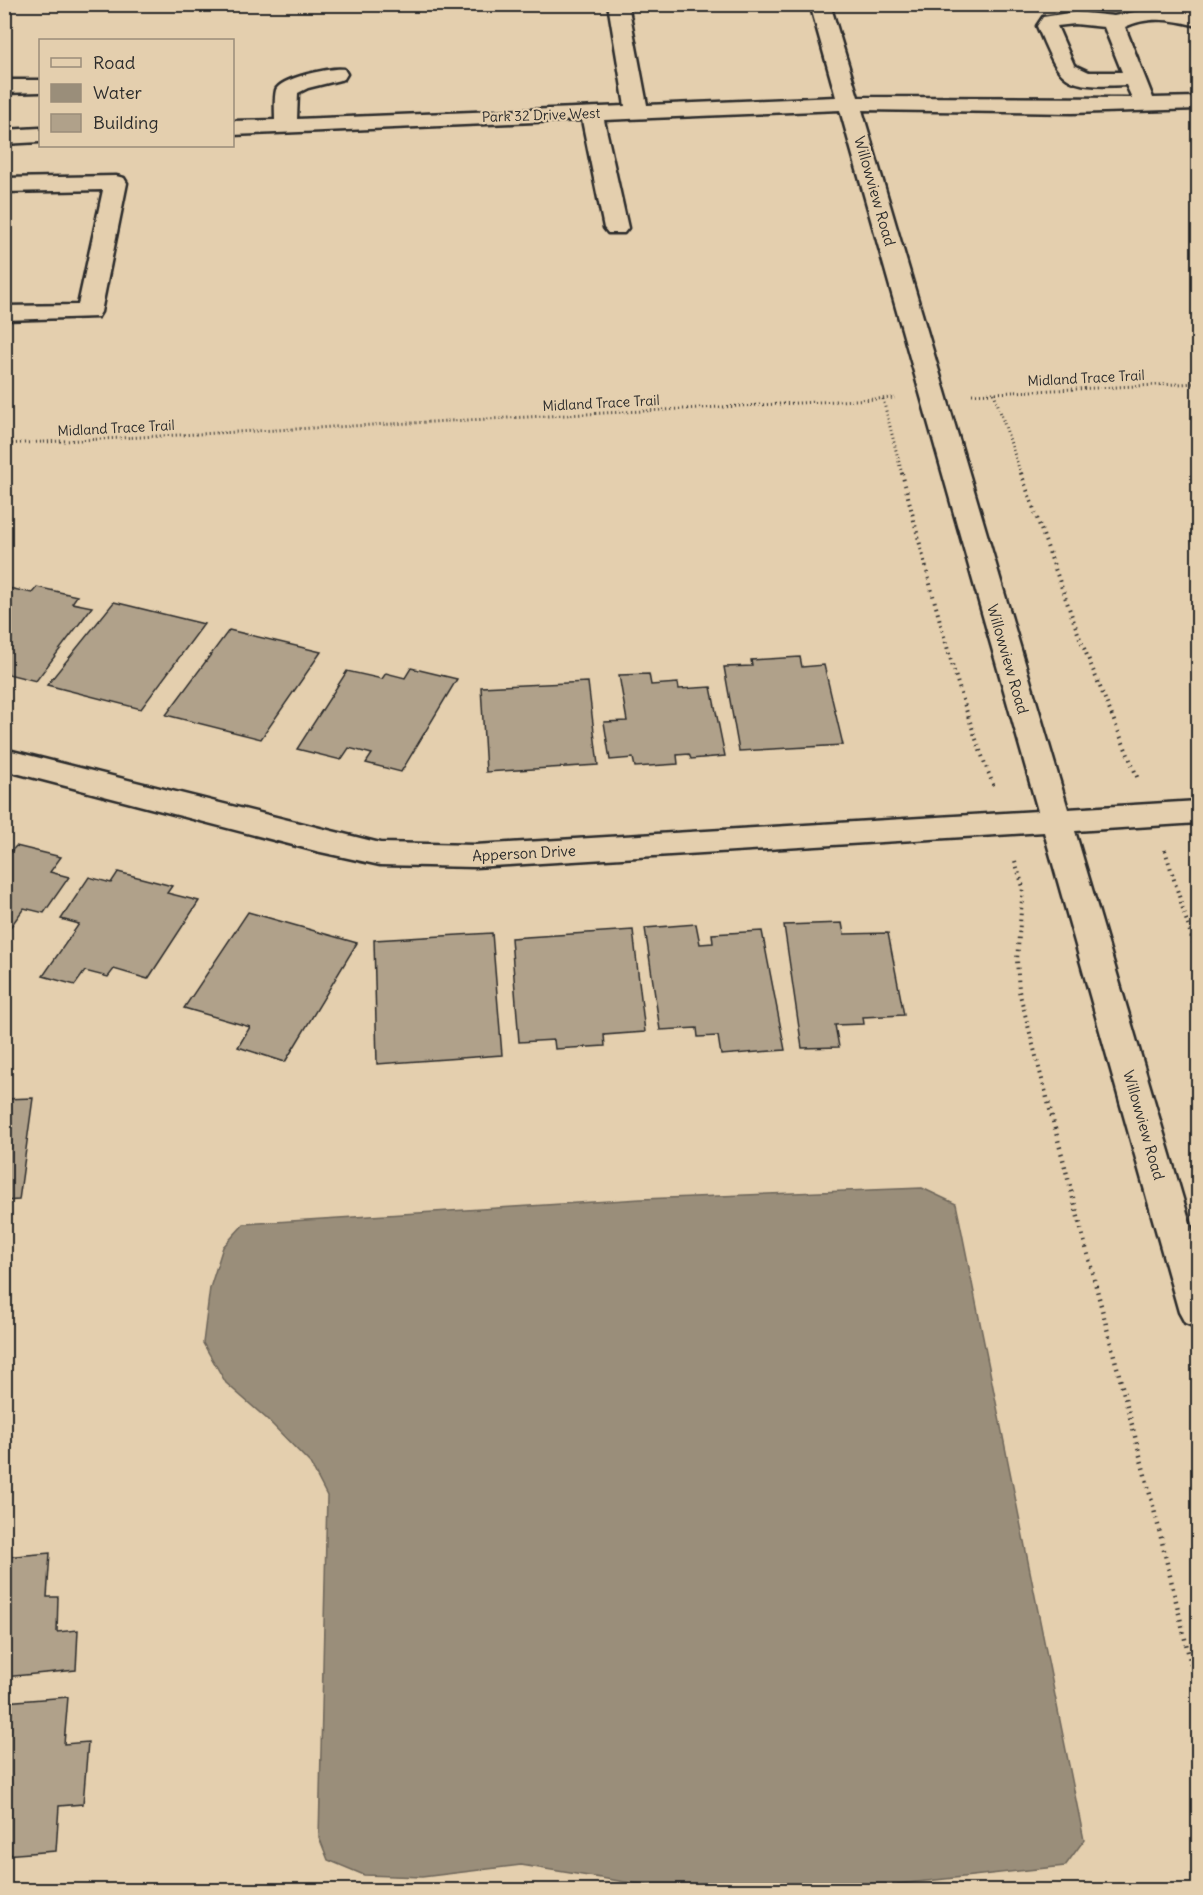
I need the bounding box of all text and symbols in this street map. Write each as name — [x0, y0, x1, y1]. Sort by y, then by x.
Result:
legend — [39, 39, 234, 147]
text: Road — [93, 51, 136, 74]
text: Water — [93, 81, 143, 104]
street label: Park 32 Drive West — [481, 104, 601, 126]
text: Building — [93, 111, 158, 134]
street label: Willowview Road — [850, 134, 900, 248]
street label: Midland Trace Trail — [1027, 366, 1145, 390]
street label: Midland Trace Trail — [542, 391, 660, 415]
street label: Midland Trace Trail — [57, 416, 175, 440]
street label: Willowview Road — [983, 602, 1033, 716]
street label: Apperson Drive — [472, 841, 576, 865]
street label: Willowview Road — [1119, 1068, 1169, 1182]

